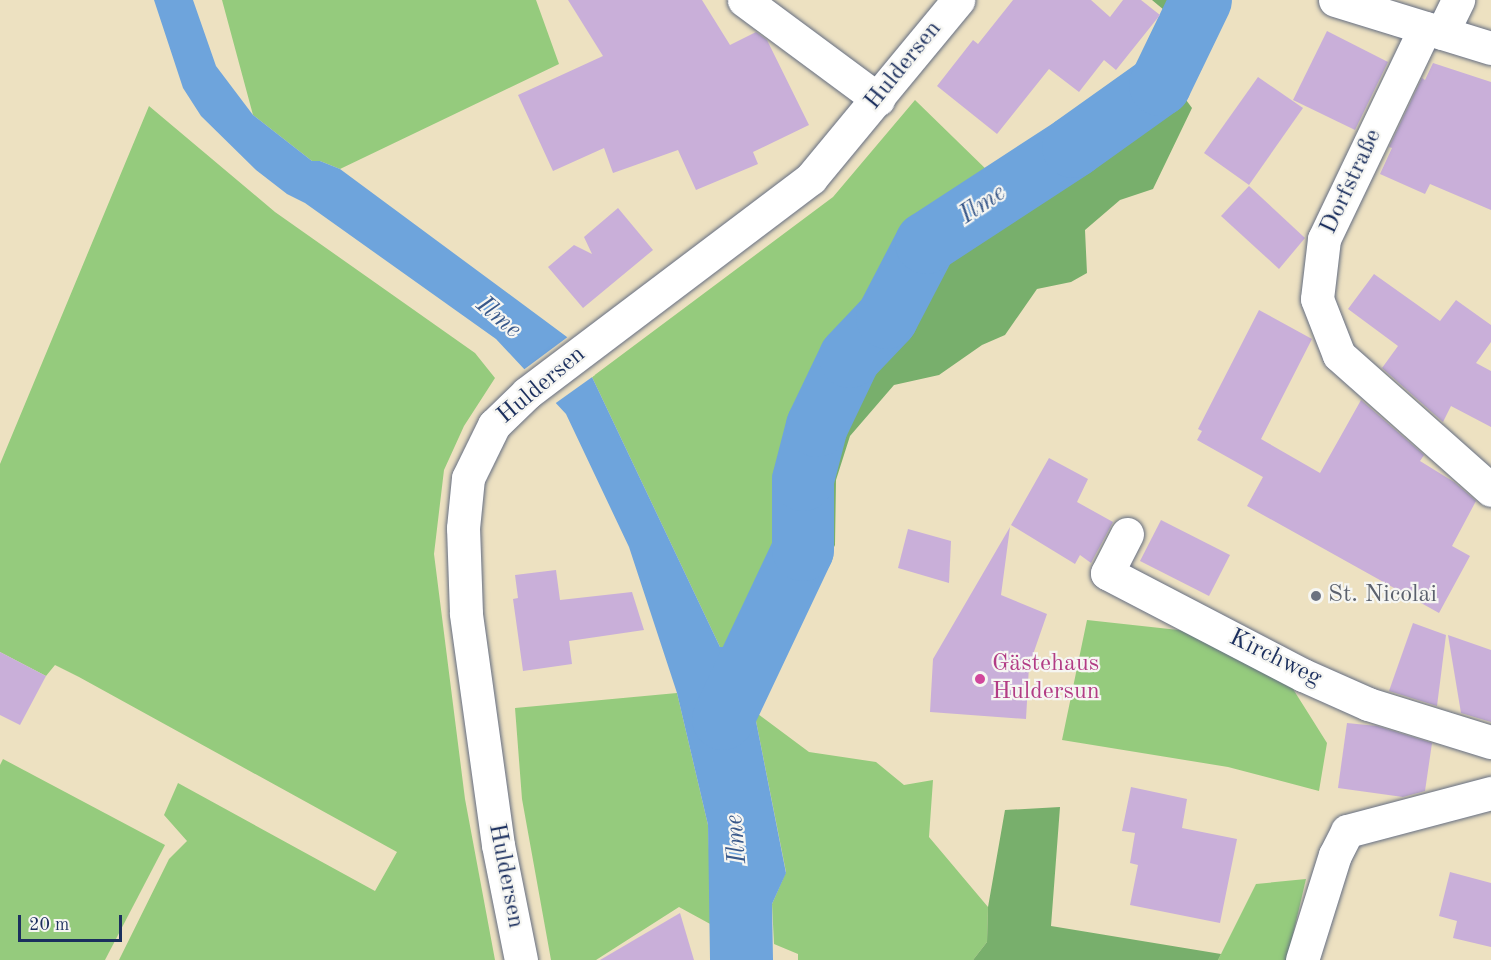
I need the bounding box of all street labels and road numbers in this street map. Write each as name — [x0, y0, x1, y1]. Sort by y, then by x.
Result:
street label: Huldersen — [859, 16, 949, 116]
street label: Dorfstraße — [1315, 125, 1389, 239]
street label: Huldersen — [492, 341, 592, 431]
street label: Kirchweg — [1224, 624, 1326, 694]
street label: Huldersen — [481, 821, 529, 931]

